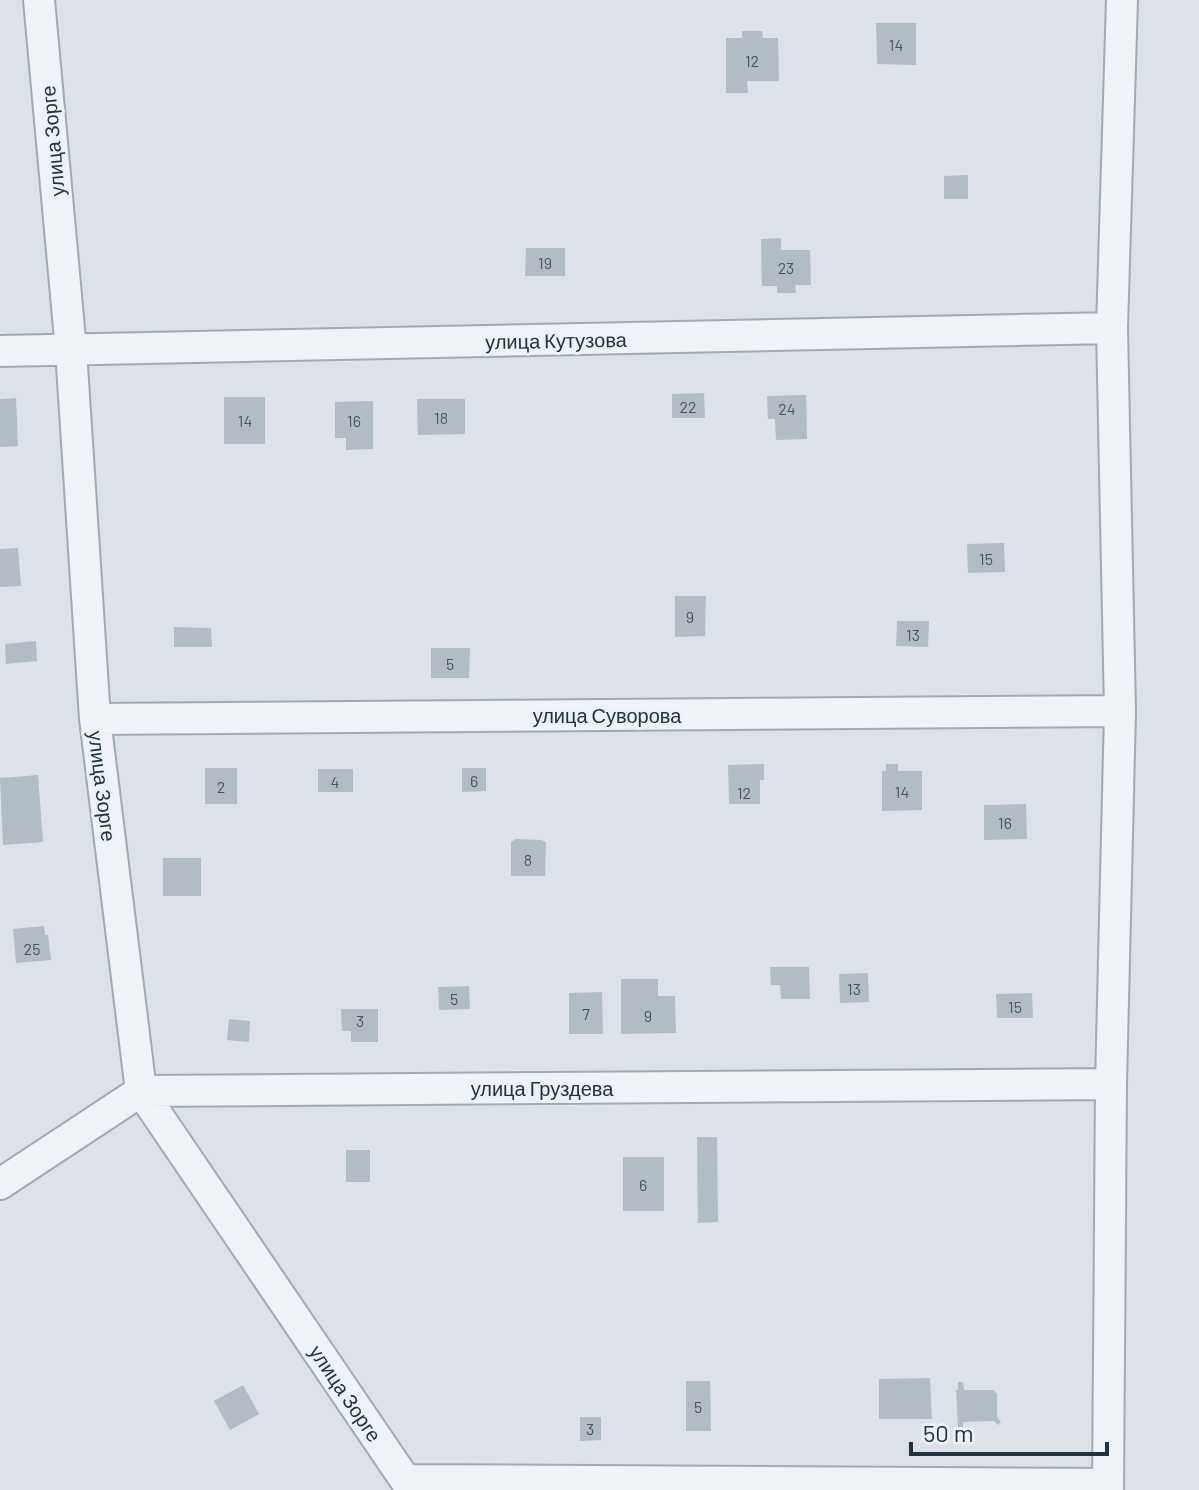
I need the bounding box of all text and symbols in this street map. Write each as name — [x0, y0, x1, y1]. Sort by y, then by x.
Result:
house number: 14 — [889, 35, 903, 54]
house number: 12 — [745, 51, 759, 70]
street label: улица Зорге — [35, 85, 69, 197]
house number: 19 — [538, 253, 552, 272]
house number: 23 — [778, 258, 794, 277]
street label: улица Кутузова — [485, 327, 628, 353]
house number: 22 — [679, 397, 697, 416]
house number: 24 — [778, 399, 796, 418]
house number: 18 — [434, 408, 448, 427]
house number: 14 — [238, 411, 252, 430]
house number: 16 — [347, 411, 361, 430]
house number: 15 — [979, 549, 993, 568]
house number: 9 — [686, 607, 694, 626]
house number: 13 — [906, 625, 920, 644]
house number: 5 — [446, 654, 454, 673]
street label: улица Суворова — [533, 703, 682, 727]
street label: улица Зорге — [84, 729, 122, 843]
house number: 6 — [470, 771, 478, 790]
house number: 4 — [331, 772, 339, 791]
house number: 2 — [217, 777, 225, 796]
house number: 14 — [895, 782, 909, 801]
house number: 12 — [737, 783, 751, 802]
house number: 16 — [998, 813, 1012, 832]
house number: 8 — [524, 850, 532, 869]
house number: 25 — [24, 939, 40, 958]
house number: 13 — [847, 979, 861, 998]
house number: 5 — [450, 989, 458, 1008]
house number: 15 — [1008, 997, 1022, 1016]
house number: 7 — [582, 1004, 590, 1023]
house number: 9 — [644, 1006, 652, 1025]
house number: 3 — [356, 1011, 364, 1030]
street label: улица Груздева — [471, 1076, 614, 1100]
house number: 6 — [639, 1175, 647, 1194]
street label: улица Зорге — [305, 1340, 387, 1446]
house number: 5 — [694, 1397, 702, 1416]
scale bar — [911, 1406, 1107, 1456]
text: 50 m — [923, 1418, 974, 1447]
house number: 3 — [586, 1419, 594, 1438]

